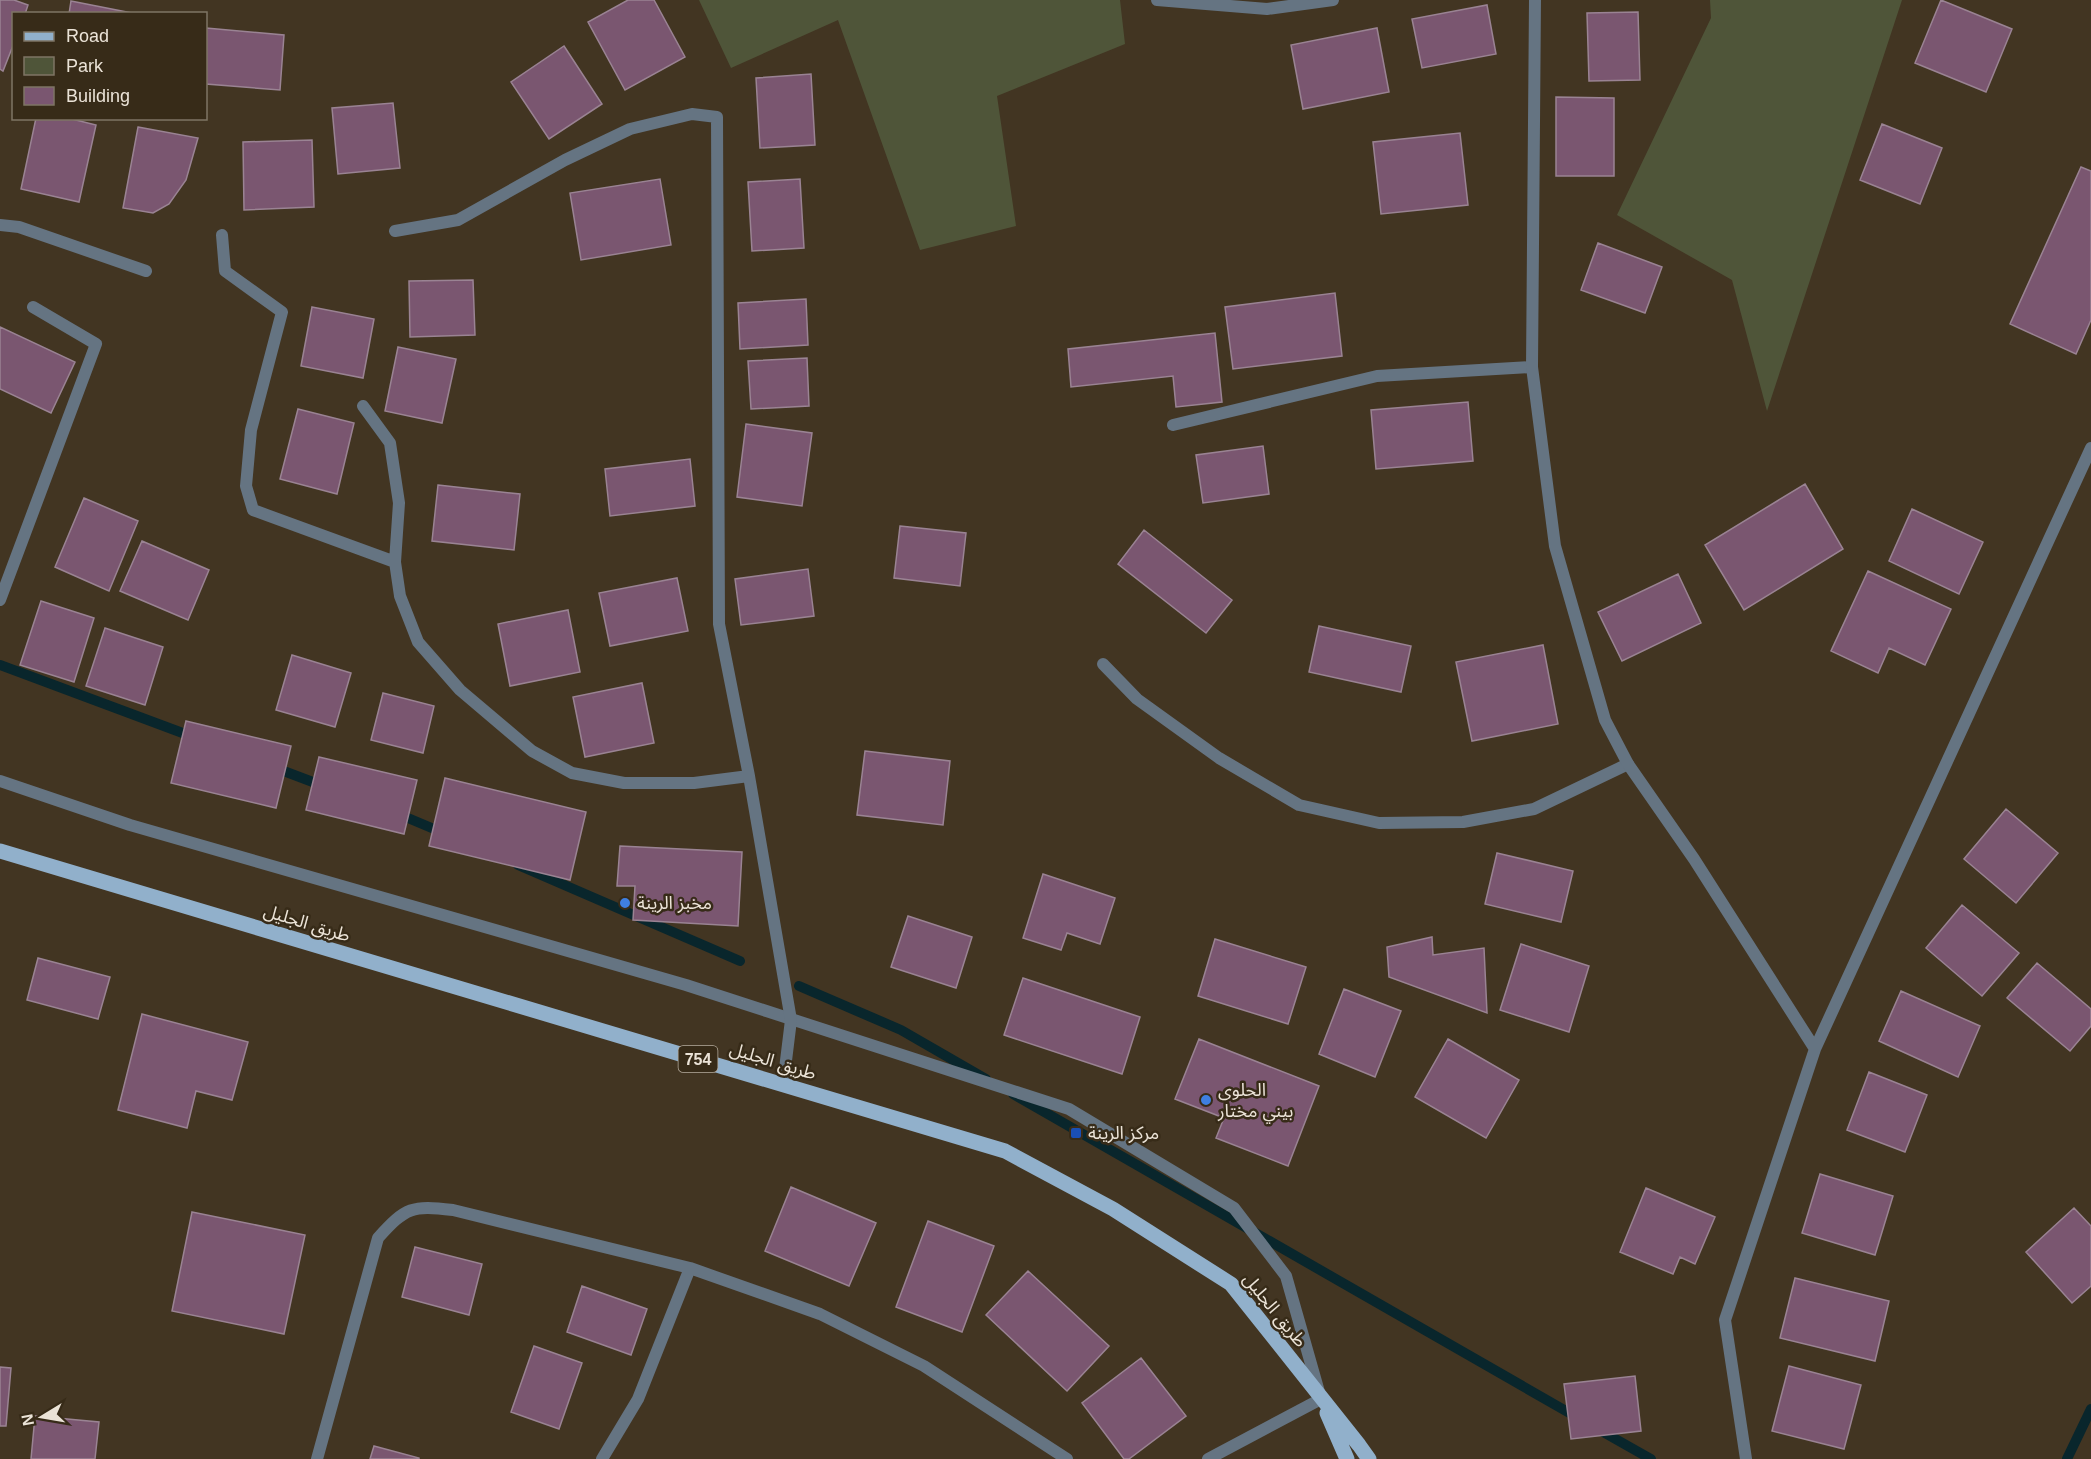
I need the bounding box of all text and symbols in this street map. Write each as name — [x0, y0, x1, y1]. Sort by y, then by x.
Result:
legend — [12, 12, 207, 120]
text: Road — [66, 26, 109, 46]
text: Park — [66, 56, 104, 76]
text: Building — [66, 86, 130, 106]
place label: مخبز الرينة — [637, 893, 712, 914]
marker: مخبز الرينة — [618, 896, 632, 910]
street label: طريق الجليل — [261, 900, 353, 947]
street label: طريق الجليل — [727, 1038, 819, 1085]
road number: 754 — [678, 1046, 718, 1072]
place label: الحلوى بيني مختار — [1217, 1080, 1293, 1124]
marker: الحلوى بيني مختار — [1199, 1093, 1213, 1107]
place label: مركز الرينة — [1088, 1123, 1159, 1144]
marker: مركز الرينة — [1069, 1126, 1083, 1140]
street label: طريق الجليل — [1238, 1269, 1311, 1352]
north arrow — [12, 1387, 72, 1447]
text: N — [18, 1412, 37, 1427]

